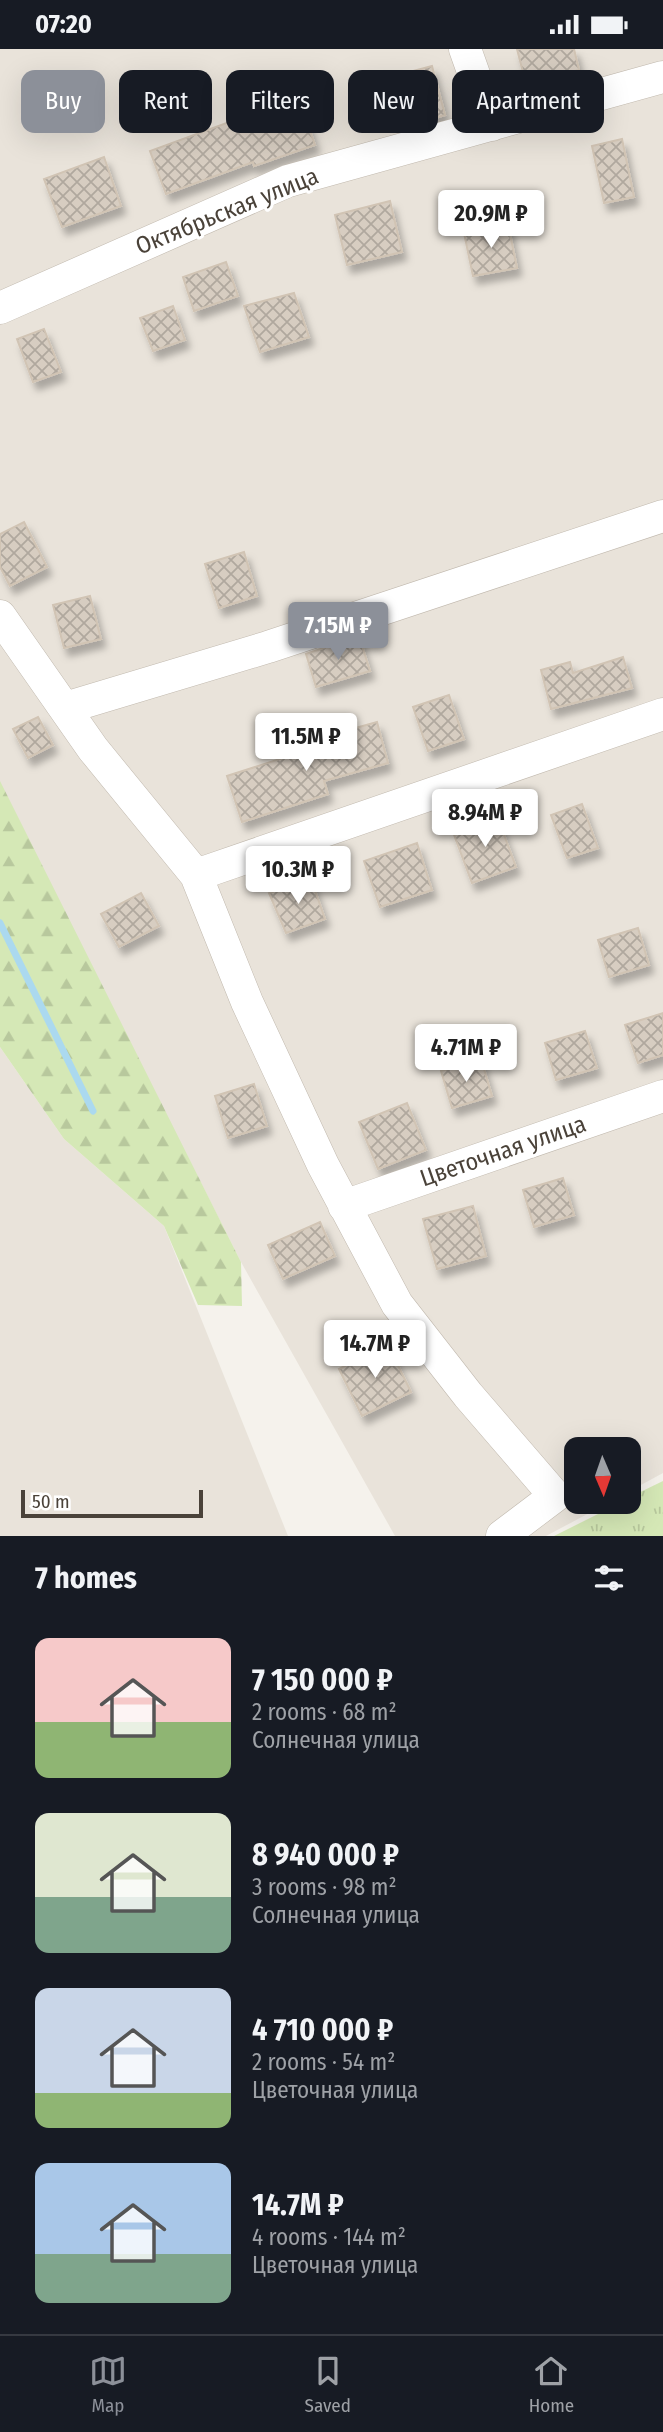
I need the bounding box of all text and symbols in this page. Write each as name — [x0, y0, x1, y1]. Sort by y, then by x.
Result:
text: 07:20 — [35, 9, 92, 40]
chip: Buy — [21, 70, 105, 133]
chip: Rent — [119, 70, 212, 133]
chip: Filters — [226, 70, 334, 133]
chip: New — [348, 70, 438, 133]
chip: Apartment — [452, 70, 604, 133]
street label: Октябрьская улица — [132, 162, 322, 260]
pin: 20.9M ₽ — [426, 191, 556, 250]
text: 20.9M ₽ — [454, 199, 528, 227]
pin: 7.15M ₽ — [273, 603, 403, 662]
text: 7.15M ₽ — [304, 611, 372, 639]
pin: 11.5M ₽ — [241, 713, 371, 773]
text: 11.5M ₽ — [271, 722, 341, 750]
pin: 8.94M ₽ — [420, 789, 550, 849]
text: 8.94M ₽ — [448, 798, 522, 826]
pin: 10.3M ₽ — [233, 847, 363, 906]
text: 10.3M ₽ — [262, 855, 334, 883]
pin: 4.71M ₽ — [401, 1025, 531, 1084]
text: 4.71M ₽ — [431, 1033, 501, 1061]
street label: Цветочная улица — [416, 1110, 590, 1192]
pin: 14.7M ₽ — [310, 1321, 440, 1380]
text: 14.7M ₽ — [340, 1329, 410, 1357]
north arrow — [564, 1437, 640, 1514]
map controls — [564, 1437, 641, 1514]
scale bar — [21, 1487, 203, 1519]
text: 50 m — [32, 1490, 70, 1513]
icon: filters — [590, 1559, 628, 1597]
text: 7 homes — [35, 1560, 137, 1596]
text: 7 150 000 ₽ — [252, 1662, 393, 1698]
icon: home — [91, 1666, 175, 1750]
text: 2 rooms · 68 m² — [252, 1698, 397, 1726]
text: Солнечная улица — [252, 1726, 420, 1754]
text: 8 940 000 ₽ — [252, 1837, 399, 1873]
icon: home — [91, 1841, 175, 1925]
text: 3 rooms · 98 m² — [252, 1873, 397, 1901]
text: Солнечная улица — [252, 1901, 420, 1929]
text: 4 710 000 ₽ — [252, 2012, 393, 2048]
icon: home — [91, 2016, 175, 2100]
text: 2 rooms · 54 m² — [252, 2048, 395, 2076]
text: Цветочная улица — [252, 2076, 418, 2104]
text: 14.7M ₽ — [252, 2187, 344, 2223]
icon: home — [91, 2191, 175, 2275]
text: 4 rooms · 144 m² — [252, 2223, 406, 2251]
text: Цветочная улица — [252, 2251, 418, 2279]
tab: Map — [89, 2352, 127, 2417]
tab: Saved — [305, 2352, 351, 2417]
tab: Home — [529, 2352, 574, 2417]

